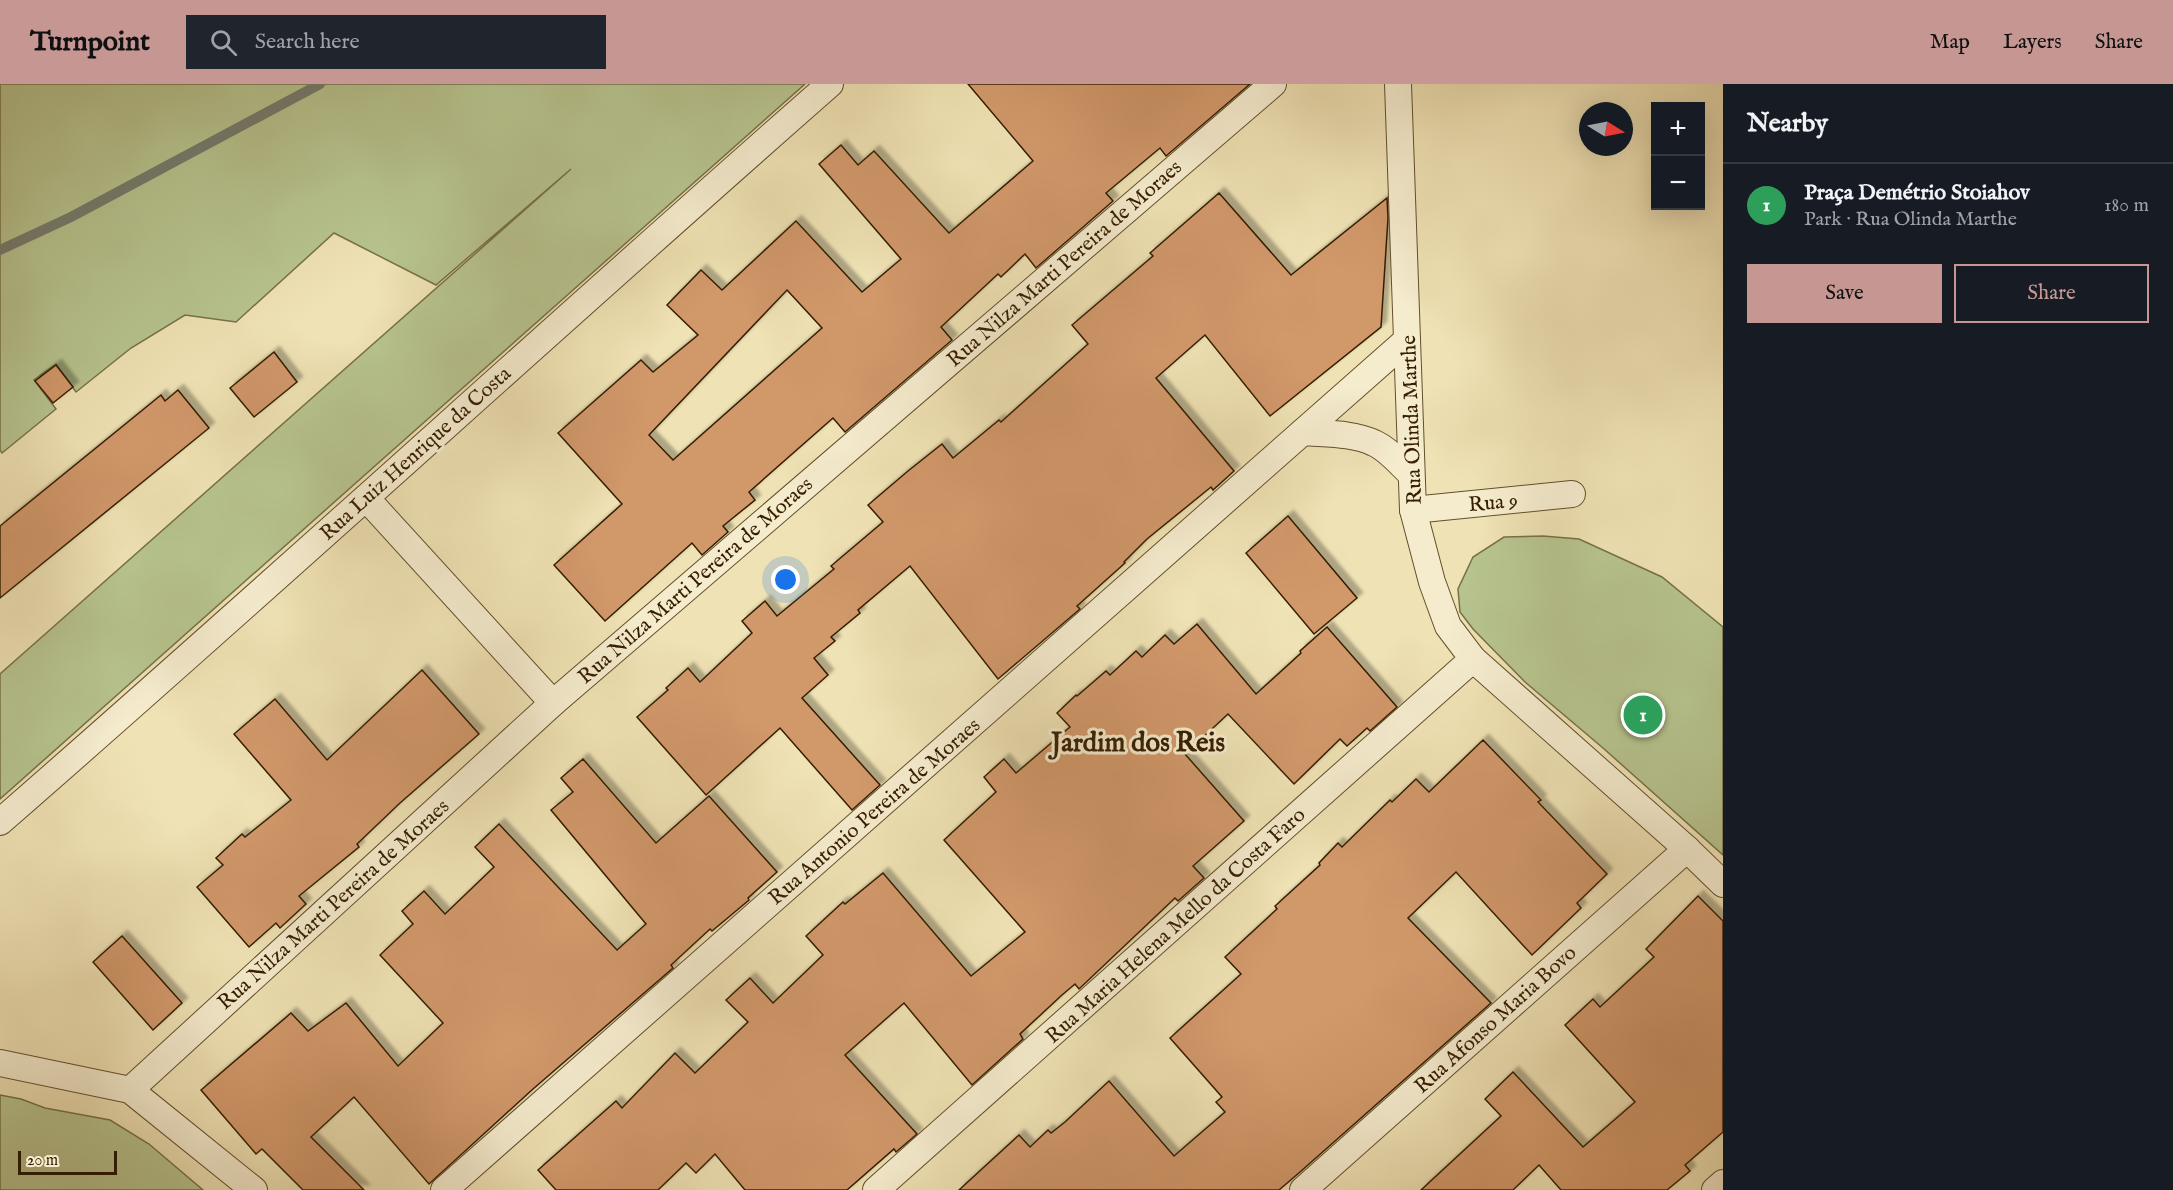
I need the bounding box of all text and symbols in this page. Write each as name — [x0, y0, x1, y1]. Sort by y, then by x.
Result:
search box — [186, 15, 606, 69]
text: Turnpoint — [30, 25, 150, 60]
icon: search — [207, 26, 240, 59]
text: Search here — [255, 28, 360, 56]
text: Map — [1930, 29, 1970, 56]
text: Layers — [2003, 29, 2062, 56]
text: Share — [2095, 29, 2143, 56]
north arrow — [1579, 102, 1633, 156]
map controls — [1651, 102, 1705, 210]
button: + — [1651, 102, 1705, 156]
text: Nearby — [1747, 107, 1828, 140]
street label: Rua Nilza Marti Pereira de Moraes — [942, 155, 1188, 374]
button: − — [1651, 156, 1705, 210]
text: Praça Demétrio Stoiahov — [1804, 179, 2030, 207]
text: 1 — [1763, 193, 1770, 218]
text: 180 m — [2104, 193, 2149, 218]
text: Park · Rua Olinda Marthe — [1804, 207, 2017, 232]
button: Save — [1747, 264, 1942, 323]
button: Share — [1954, 264, 2149, 323]
street label: Rua Olinda Marthe — [1396, 334, 1429, 505]
street label: Rua Luiz Henrique da Costa — [315, 360, 518, 547]
street label: Rua Nilza Marti Pereira de Moraes — [573, 472, 819, 691]
street label: Rua 9 — [1467, 488, 1519, 519]
your location — [771, 565, 800, 594]
pin: 1 — [1624, 692, 1662, 738]
street label: Rua Antonio Pereira de Moraes — [763, 713, 987, 912]
district label: Jardim dos Reis — [1048, 727, 1225, 761]
street label: Rua Nilza Marti Pereira de Moraes — [212, 794, 456, 1017]
street label: Rua Maria Helena Mello da Costa Faro — [1040, 802, 1312, 1050]
street label: Rua Afonso Maria Bovo — [1409, 940, 1583, 1100]
scale bar — [18, 1148, 117, 1176]
text: 20 m — [27, 1151, 58, 1171]

